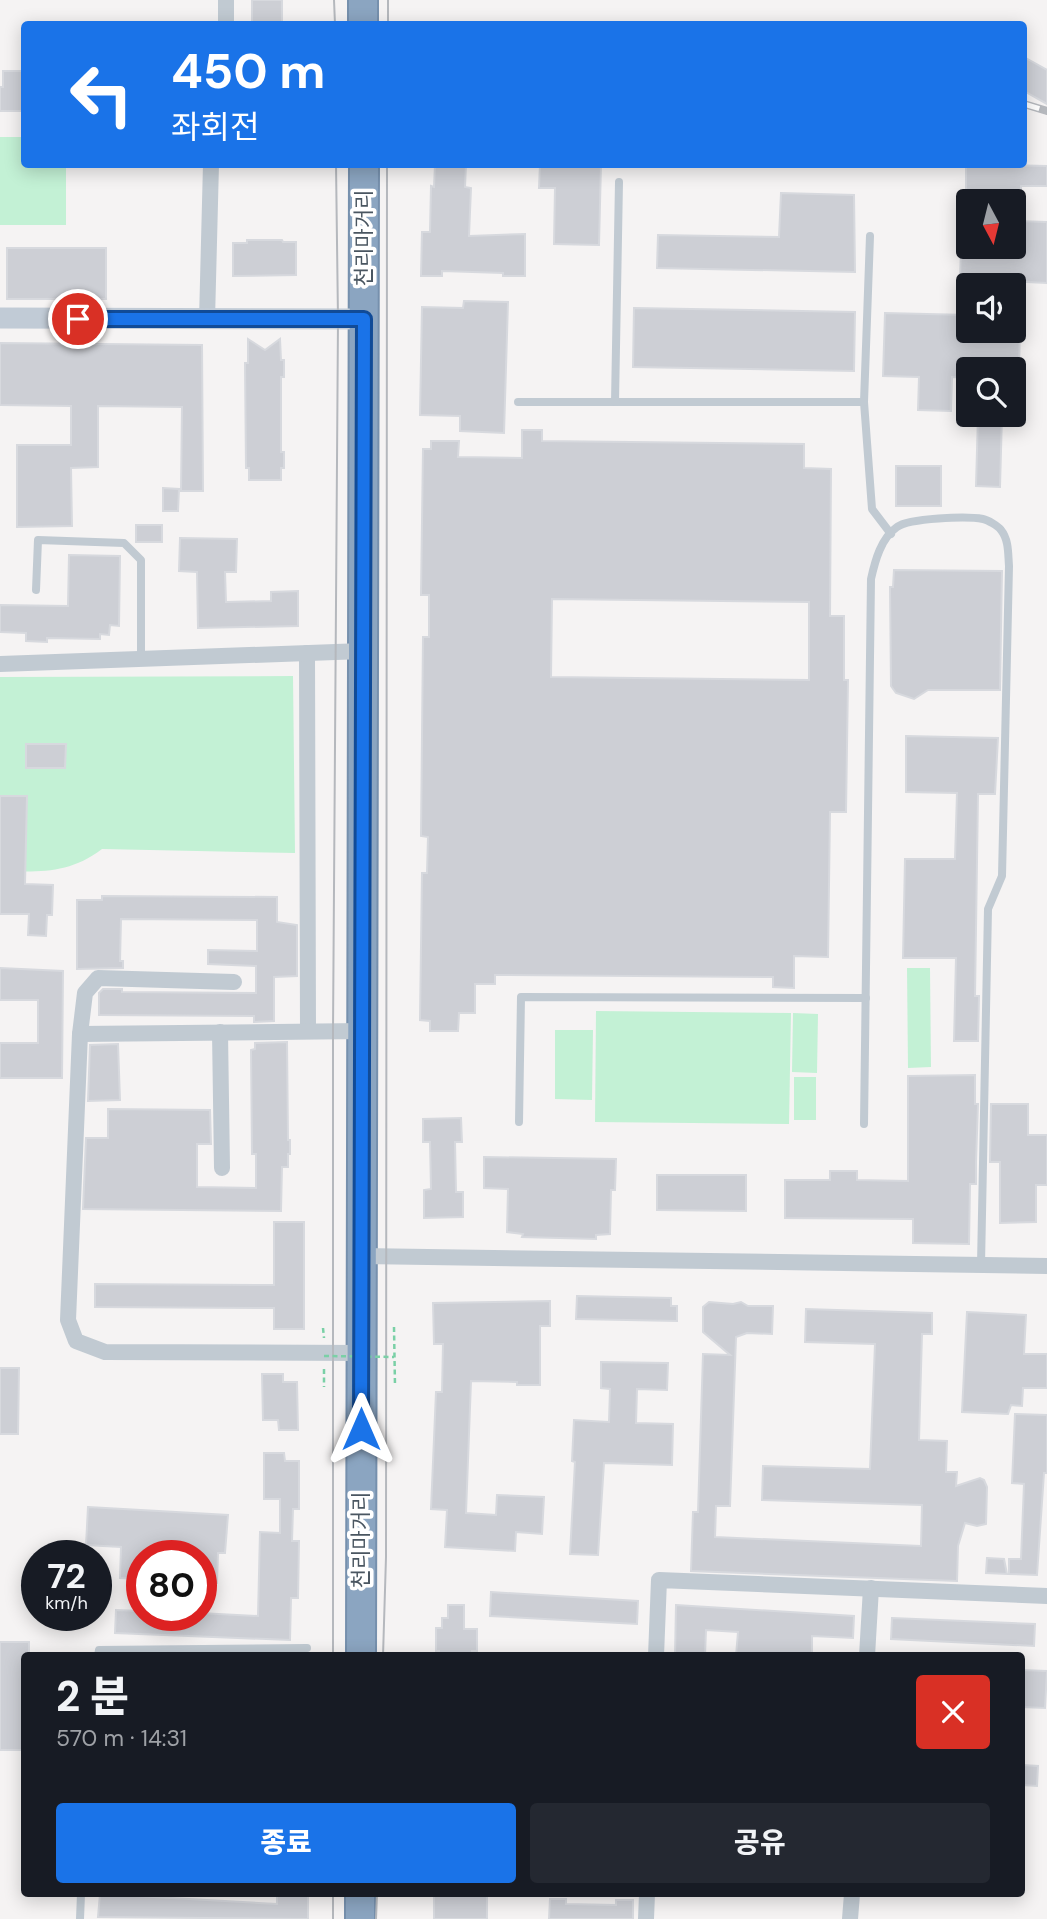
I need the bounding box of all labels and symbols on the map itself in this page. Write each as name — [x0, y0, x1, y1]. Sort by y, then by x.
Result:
north arrow — [956, 189, 1026, 259]
street label: 천리마거리 — [350, 190, 378, 286]
pin — [48, 289, 108, 349]
position arrow — [324, 1392, 398, 1466]
street label: 천리마거리 — [347, 1492, 375, 1588]
speed limit sign: 80 — [126, 1540, 217, 1631]

